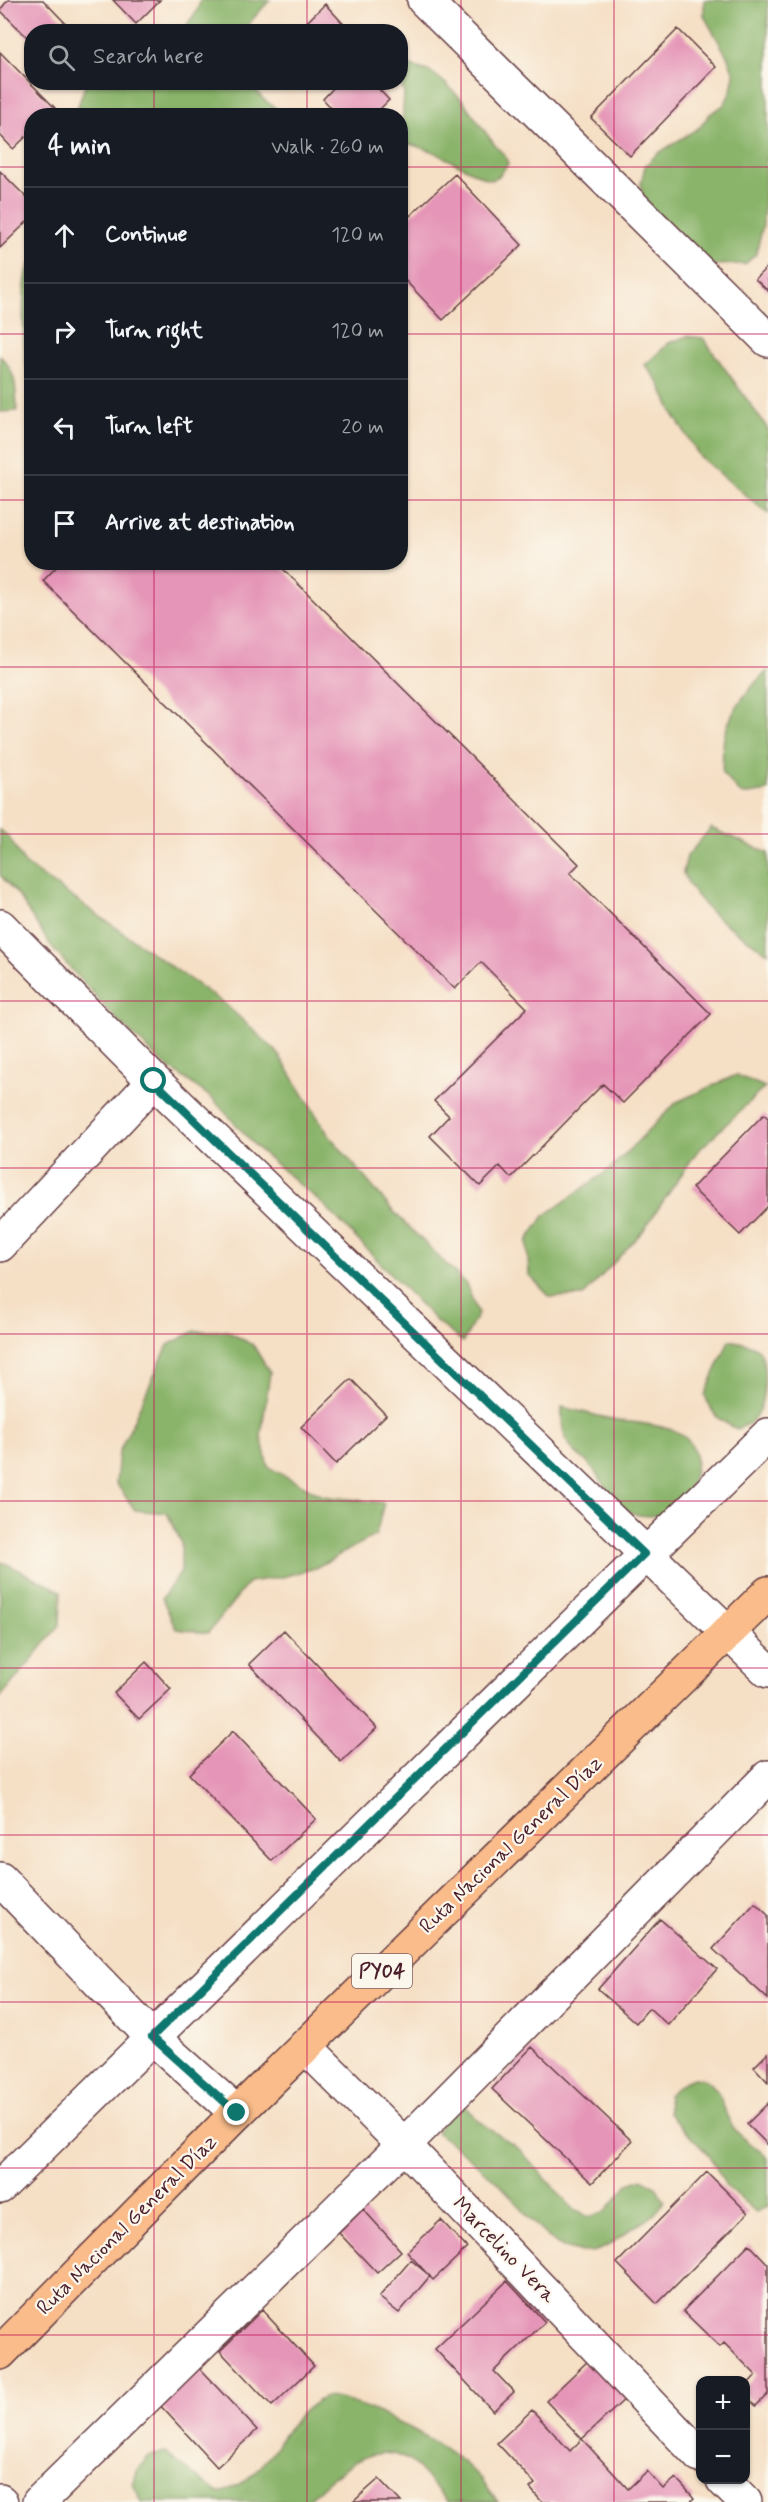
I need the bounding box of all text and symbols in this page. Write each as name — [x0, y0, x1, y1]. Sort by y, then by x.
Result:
search box — [24, 24, 408, 90]
icon: search — [45, 41, 78, 74]
text: Search here — [93, 43, 204, 71]
text: 4 min — [48, 130, 111, 164]
text: Walk · 260 m — [271, 134, 384, 161]
icon: ahead — [48, 219, 81, 252]
text: Continue — [105, 221, 187, 249]
text: 120 m — [331, 222, 384, 249]
icon: right — [48, 315, 81, 348]
text: Turn right — [105, 317, 203, 345]
text: 120 m — [331, 318, 384, 345]
icon: left — [48, 411, 81, 444]
text: Turn left — [105, 413, 193, 441]
text: 20 m — [341, 414, 384, 441]
icon: arrive — [48, 507, 81, 540]
text: Arrive at destination — [105, 509, 295, 537]
route start — [140, 1067, 166, 1093]
street label: Ruta Nacional General Díaz — [413, 1750, 609, 1940]
road number: PY04 — [352, 1954, 412, 1988]
route end — [223, 2099, 249, 2125]
street label: Ruta Nacional General Díaz — [31, 2129, 223, 2321]
street label: Marcelino Vera — [446, 2191, 562, 2310]
map controls — [696, 2376, 750, 2484]
button: + — [696, 2376, 750, 2430]
button: − — [696, 2430, 750, 2484]

